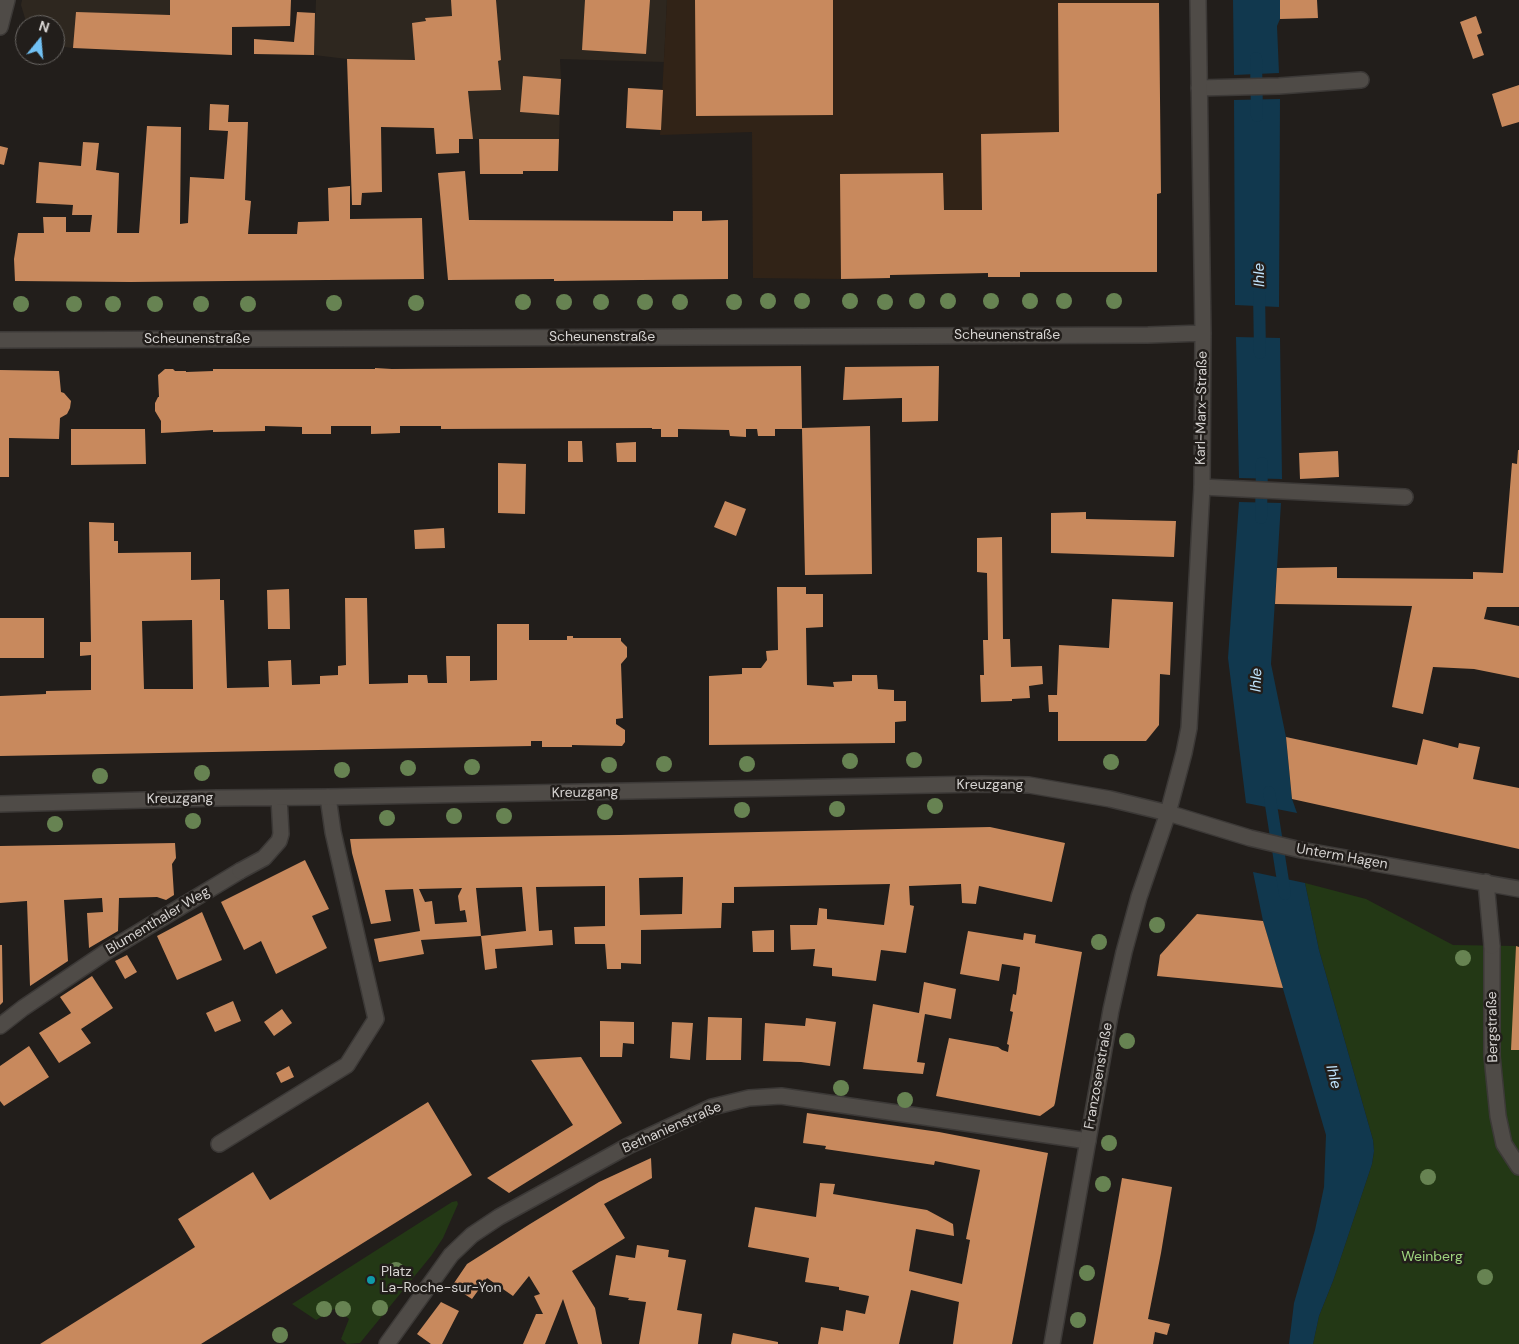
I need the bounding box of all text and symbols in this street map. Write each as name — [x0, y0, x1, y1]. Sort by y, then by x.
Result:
north arrow — [15, 15, 65, 65]
text: N — [37, 17, 52, 37]
water label: Ihle — [1251, 263, 1269, 287]
street label: Scheunenstraße — [954, 327, 1060, 343]
street label: Scheunenstraße — [549, 329, 655, 345]
street label: Scheunenstraße — [144, 331, 250, 347]
street label: Karl-Marx-Straße — [1193, 351, 1211, 465]
water label: Ihle — [1248, 668, 1266, 692]
street label: Kreuzgang — [957, 777, 1023, 793]
street label: Kreuzgang — [551, 784, 619, 802]
street label: Kreuzgang — [146, 790, 214, 808]
street label: Unterm Hagen — [1295, 841, 1389, 873]
street label: Blumenthaler Weg — [103, 883, 213, 959]
street label: Bergstraße — [1484, 991, 1502, 1063]
street label: Franzosenstraße — [1081, 1021, 1117, 1131]
water label: Ihle — [1321, 1063, 1345, 1091]
street label: Bethanienstraße — [620, 1099, 724, 1157]
park label: Weinberg — [1401, 1249, 1463, 1265]
place label: Platz La-Roche-sur-Yon — [381, 1264, 502, 1296]
marker: Platz La-Roche-sur-Yon — [365, 1274, 377, 1286]

